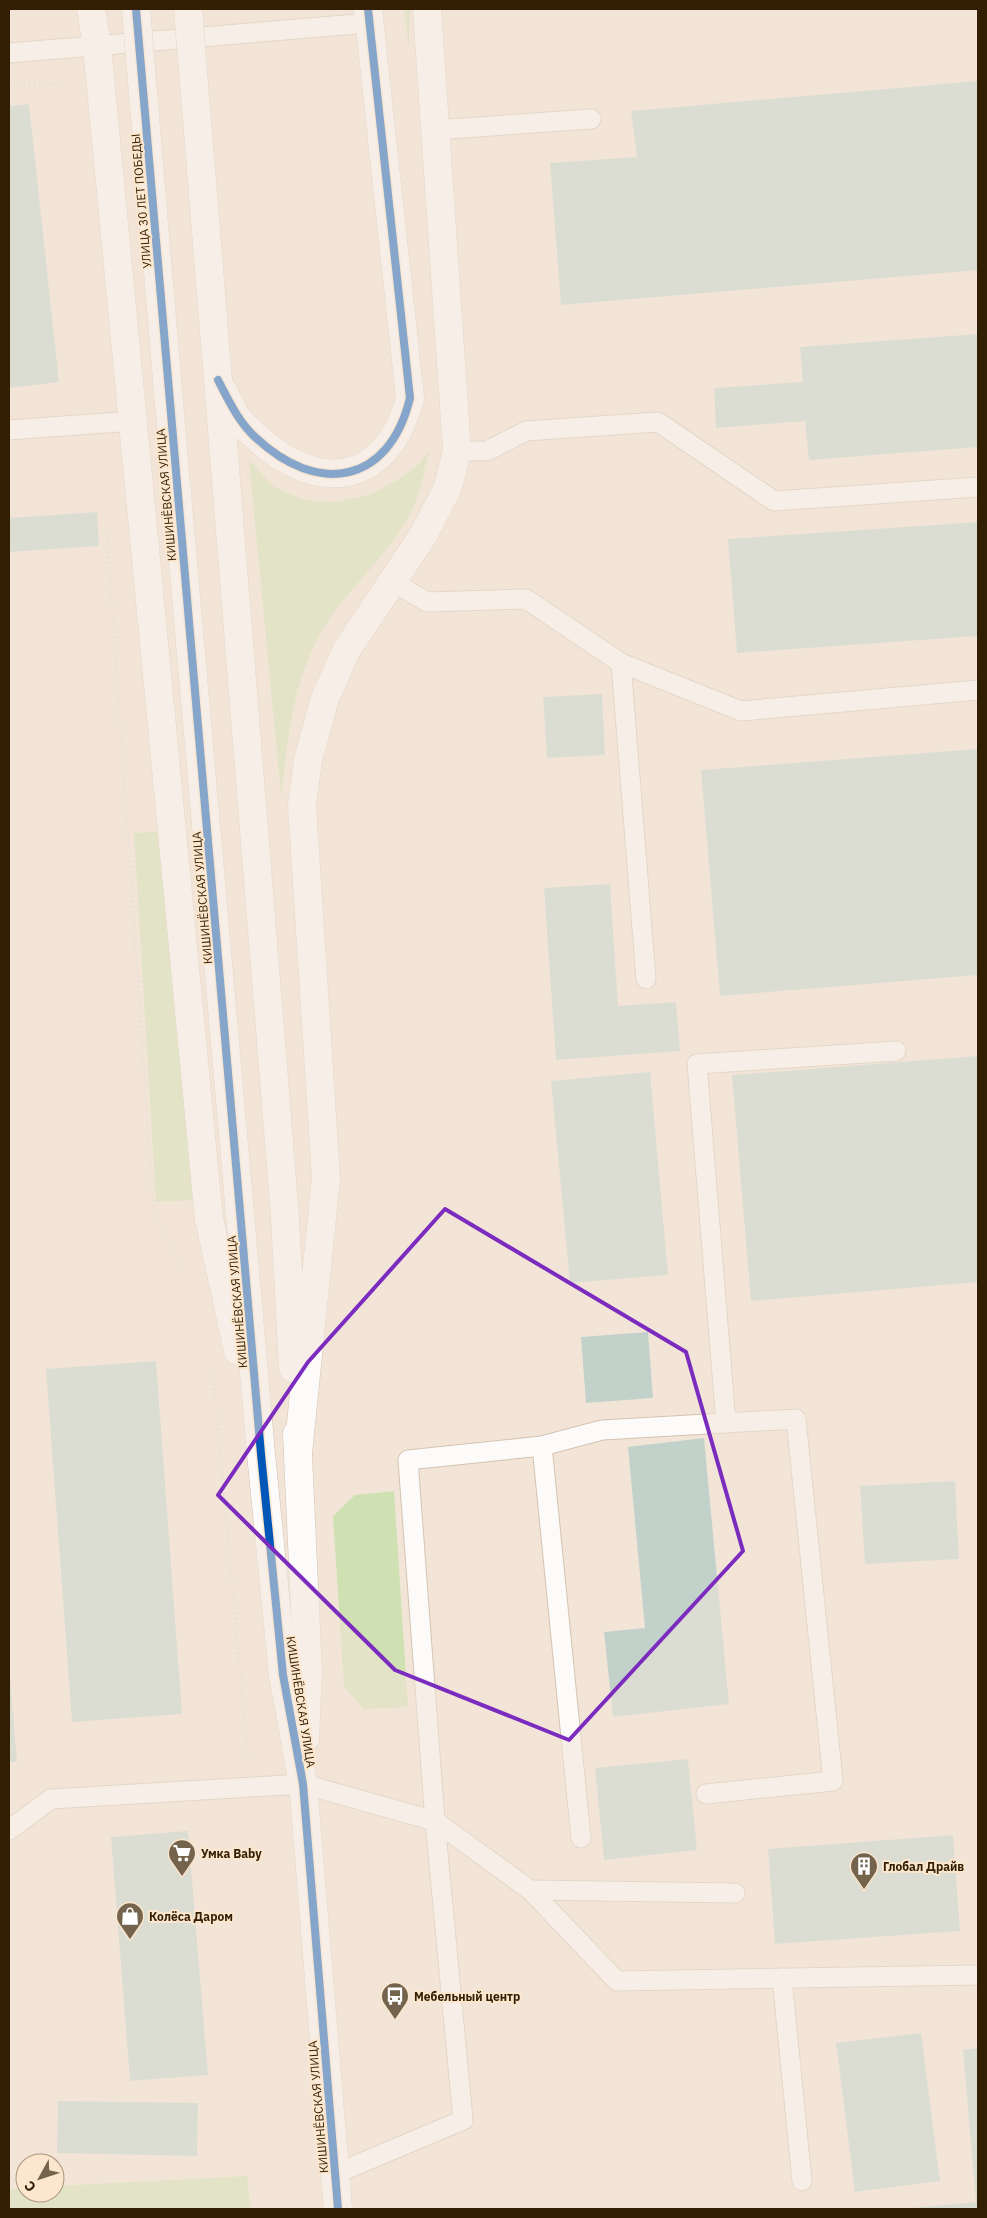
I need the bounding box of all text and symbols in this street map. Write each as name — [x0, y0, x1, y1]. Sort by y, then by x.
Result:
street label: УЛИЦА 30 ЛЕТ ПОБЕДЫ — [128, 133, 154, 269]
street label: КИШИНЁВСКАЯ УЛИЦА — [153, 428, 179, 562]
street label: КИШИНЁВСКАЯ УЛИЦА — [189, 831, 215, 965]
street label: КИШИНЁВСКАЯ УЛИЦА — [224, 1235, 250, 1369]
street label: КИШИНЁВСКАЯ УЛИЦА — [283, 1635, 319, 1769]
supermarket icon: Умка Baby — [167, 1838, 197, 1877]
place label: Умка Baby — [201, 1846, 262, 1861]
building icon: Глобал Драйв — [849, 1851, 879, 1890]
place label: Глобал Драйв — [883, 1859, 964, 1874]
shop icon: Колёса Даром — [115, 1901, 145, 1940]
place label: Колёса Даром — [149, 1909, 233, 1924]
bus stop icon: Мебельный центр — [380, 1981, 410, 2020]
place label: Мебельный центр — [414, 1989, 520, 2004]
street label: КИШИНЁВСКАЯ УЛИЦА — [305, 2040, 331, 2174]
north arrow — [15, 2153, 65, 2203]
text: С — [20, 2177, 40, 2196]

